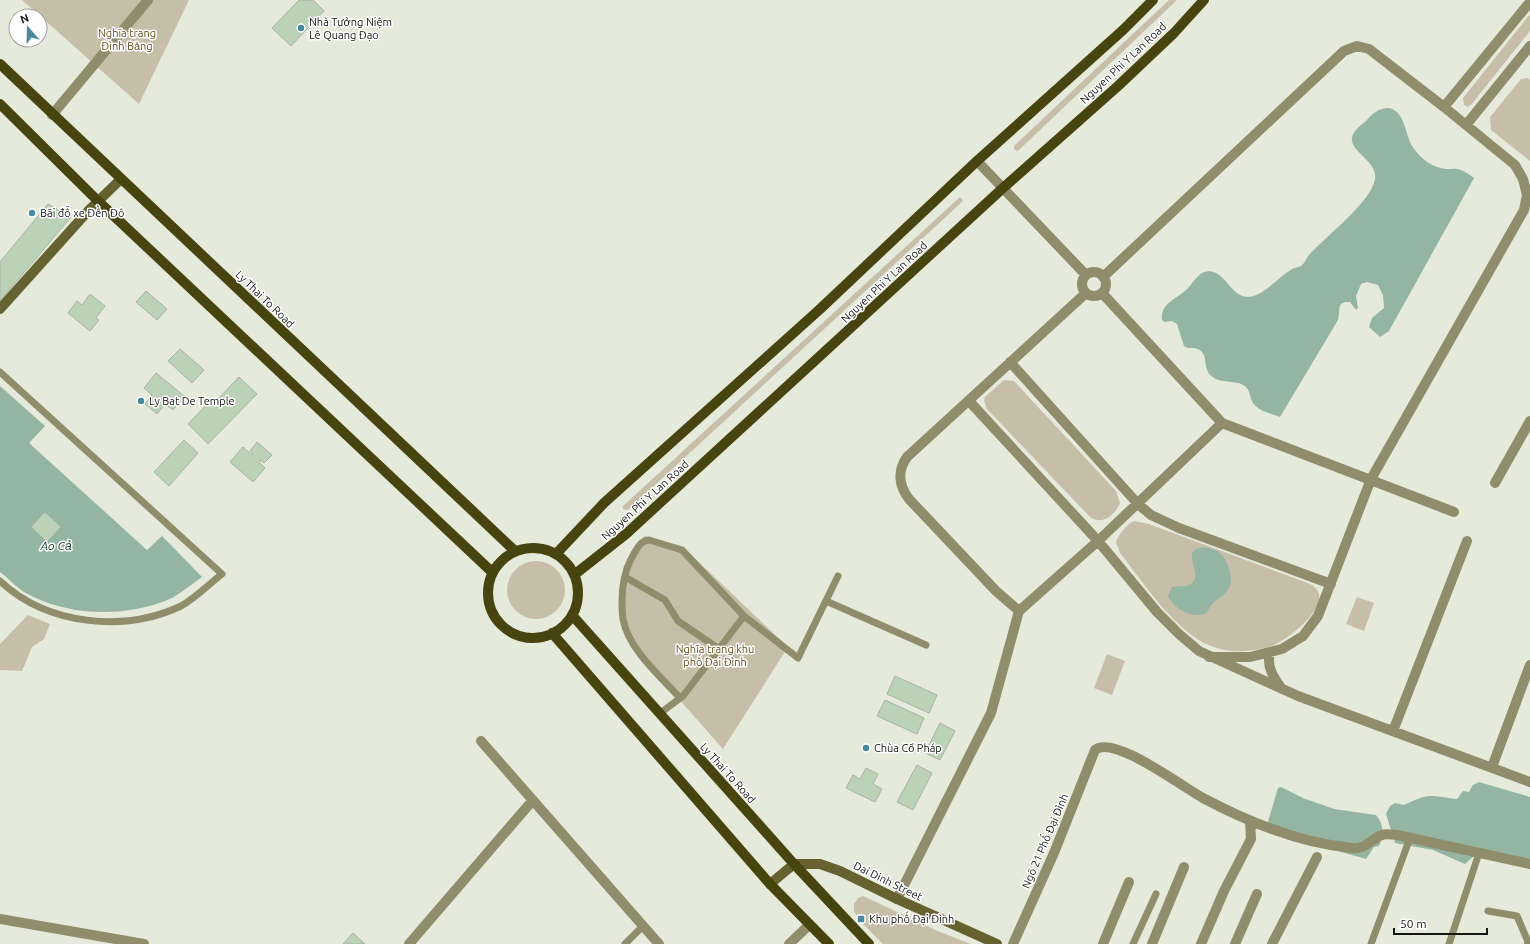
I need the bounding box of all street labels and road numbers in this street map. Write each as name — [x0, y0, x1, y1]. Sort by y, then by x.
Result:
street label: Nguyen Phi Y Lan Road — [1078, 20, 1168, 106]
street label: Nguyen Phi Y Lan Road — [839, 239, 929, 325]
street label: Ly Thai To Road — [233, 268, 297, 330]
street label: Nguyen Phi Y Lan Road — [599, 458, 691, 542]
street label: Ly Thai To Road — [698, 741, 758, 805]
street label: Ngõ 21 Phố Đại Đình — [1018, 791, 1071, 891]
street label: Dai Dinh Street — [852, 859, 925, 903]

